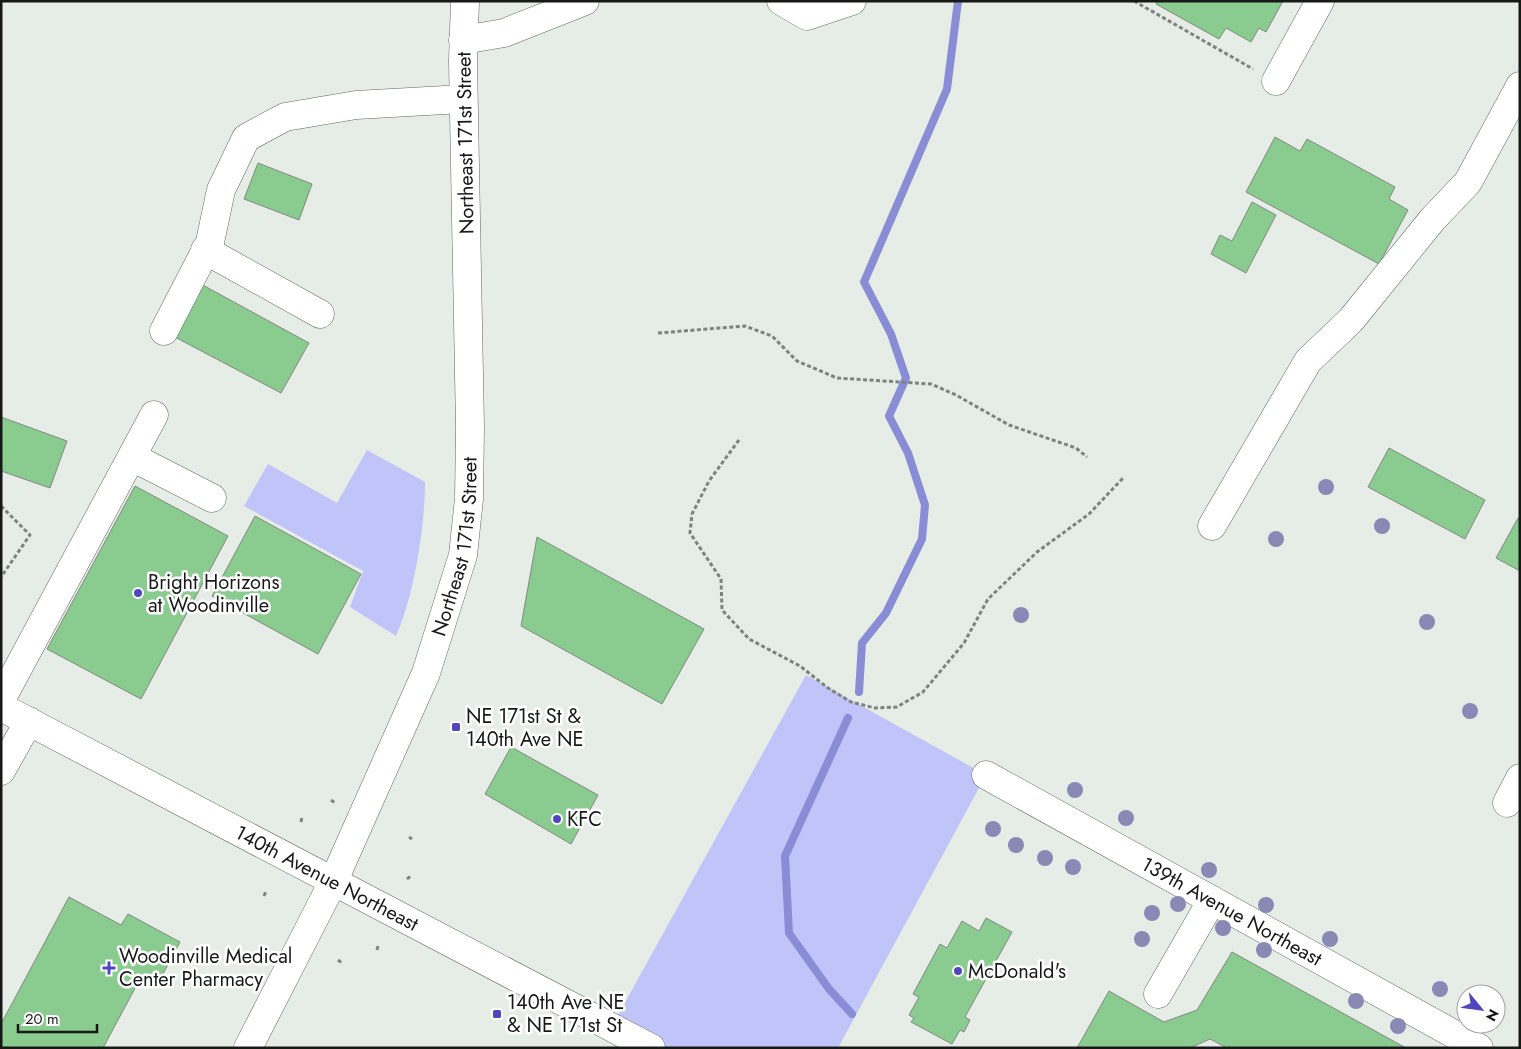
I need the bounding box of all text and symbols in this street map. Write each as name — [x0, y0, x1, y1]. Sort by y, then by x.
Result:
street label: Northeast 171st Street — [449, 51, 482, 234]
street label: Northeast 171st Street — [424, 457, 485, 640]
place label: Bright Horizons at Woodinville — [148, 568, 280, 620]
marker: Bright Horizons at Woodinville — [132, 587, 144, 599]
place label: NE 171st St & 140th Ave NE — [466, 702, 583, 754]
marker: NE 171st St & 140th Ave NE — [450, 721, 462, 733]
place label: KFC — [567, 805, 602, 834]
marker: KFC — [551, 813, 563, 825]
street label: 140th Avenue Northeast — [230, 818, 424, 939]
street label: 139th Avenue Northeast — [1136, 850, 1327, 973]
place label: Woodinville Medical Center Pharmacy — [119, 942, 292, 994]
place label: McDonald's — [968, 957, 1066, 986]
marker: Woodinville Medical Center Pharmacy — [103, 962, 115, 974]
marker: McDonald's — [952, 965, 964, 977]
north arrow — [1456, 984, 1506, 1034]
place label: 140th Ave NE & NE 171st St — [507, 988, 624, 1040]
scale bar — [18, 1002, 96, 1034]
text: N — [1481, 1006, 1504, 1025]
text: 20 m — [25, 1008, 59, 1030]
marker: 140th Ave NE & NE 171st St — [491, 1008, 503, 1020]

